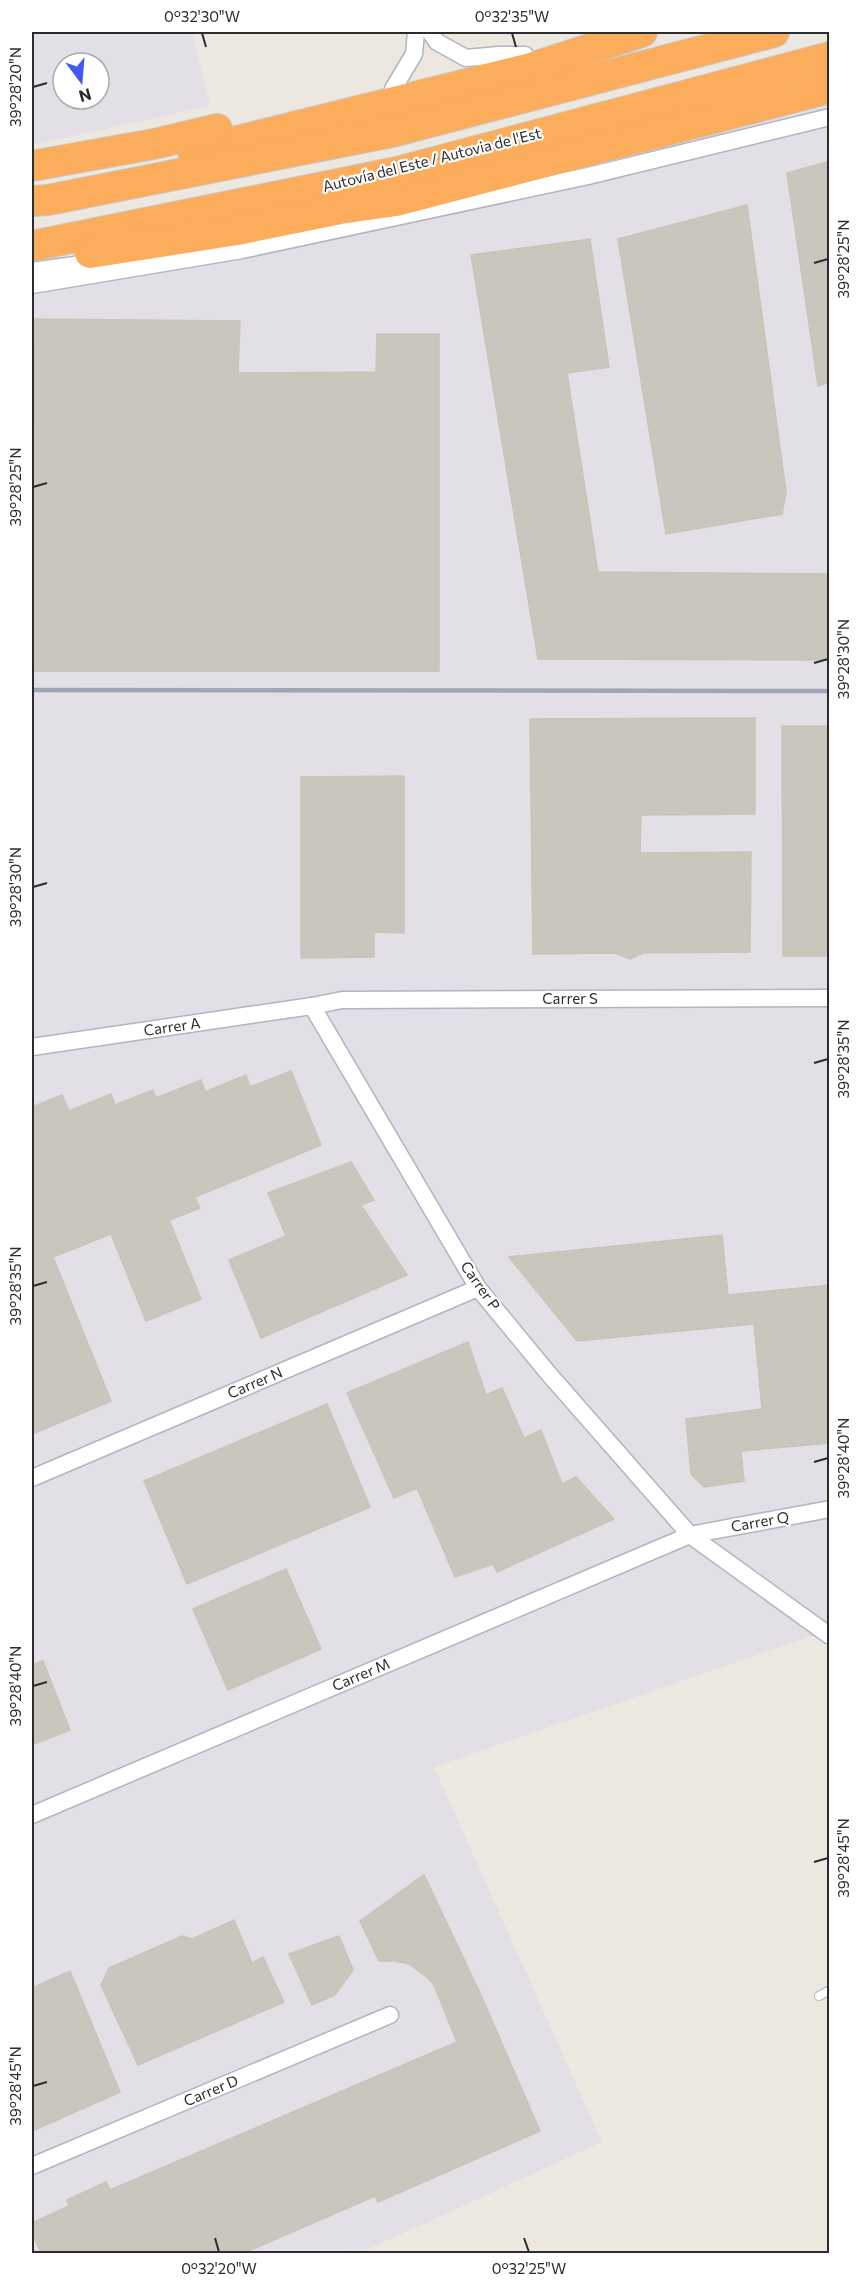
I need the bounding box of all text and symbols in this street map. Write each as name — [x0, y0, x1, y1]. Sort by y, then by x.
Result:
text: 0°32'30"W — [164, 7, 240, 25]
text: 0°32'35"W — [475, 7, 549, 25]
text: 39°28'20"N — [6, 47, 24, 127]
north arrow — [51, 51, 111, 111]
text: N — [77, 85, 94, 107]
street label: Autovía del Este / Autovia de l'Est — [321, 123, 543, 195]
text: 39°28'25"N — [834, 220, 852, 298]
text: 39°28'25"N — [6, 448, 24, 526]
text: 39°28'30"N — [834, 619, 852, 699]
text: 39°28'30"N — [6, 847, 24, 927]
street label: Carrer S — [542, 989, 598, 1007]
street label: Carrer A — [142, 1013, 201, 1039]
text: 39°28'35"N — [834, 1019, 852, 1099]
text: 39°28'35"N — [6, 1246, 24, 1326]
street label: Carrer P — [457, 1257, 504, 1314]
street label: Carrer N — [224, 1362, 285, 1402]
text: 39°28'40"N — [834, 1418, 852, 1498]
street label: Carrer Q — [729, 1507, 790, 1535]
text: 39°28'40"N — [6, 1646, 24, 1726]
street label: Carrer M — [329, 1654, 392, 1694]
text: 39°28'45"N — [834, 1818, 852, 1898]
text: 39°28'45"N — [6, 2046, 24, 2126]
street label: Carrer D — [181, 2071, 241, 2110]
text: 0°32'20"W — [181, 2259, 257, 2277]
text: 0°32'25"W — [492, 2259, 566, 2277]

